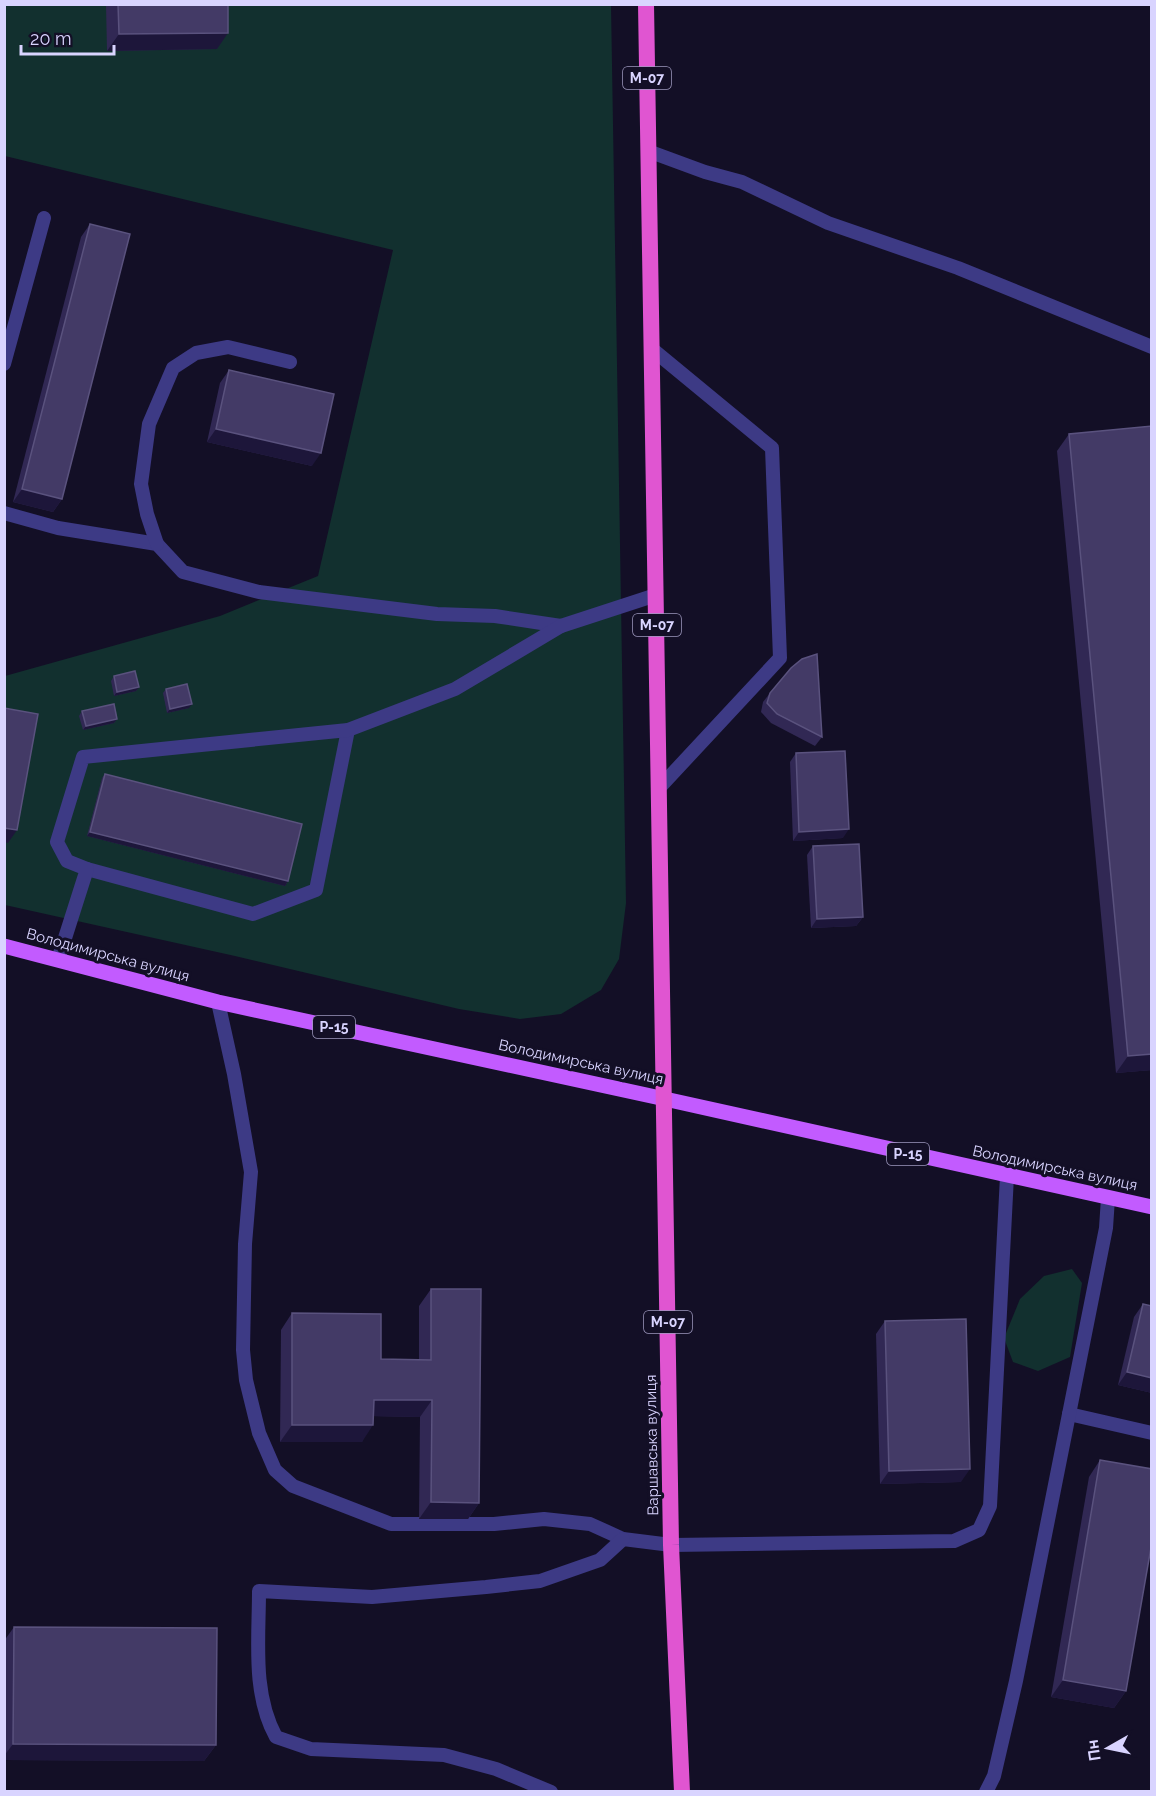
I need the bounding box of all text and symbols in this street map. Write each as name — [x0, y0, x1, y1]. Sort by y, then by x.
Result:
scale bar — [21, 18, 114, 56]
text: 20 m — [30, 28, 72, 49]
road number: М-07 — [623, 67, 671, 89]
road number: М-07 — [633, 614, 681, 636]
street label: Володимирська вулиця — [25, 925, 191, 985]
road number: Р-15 — [313, 1016, 355, 1038]
street label: Володимирська вулиця — [497, 1036, 665, 1088]
street label: Володимирська вулиця — [971, 1142, 1139, 1194]
road number: Р-15 — [887, 1143, 929, 1165]
road number: М-07 — [644, 1311, 692, 1333]
street label: Варшавська вулиця — [642, 1374, 662, 1516]
north arrow — [1078, 1718, 1138, 1778]
text: Пн — [1083, 1738, 1105, 1762]

